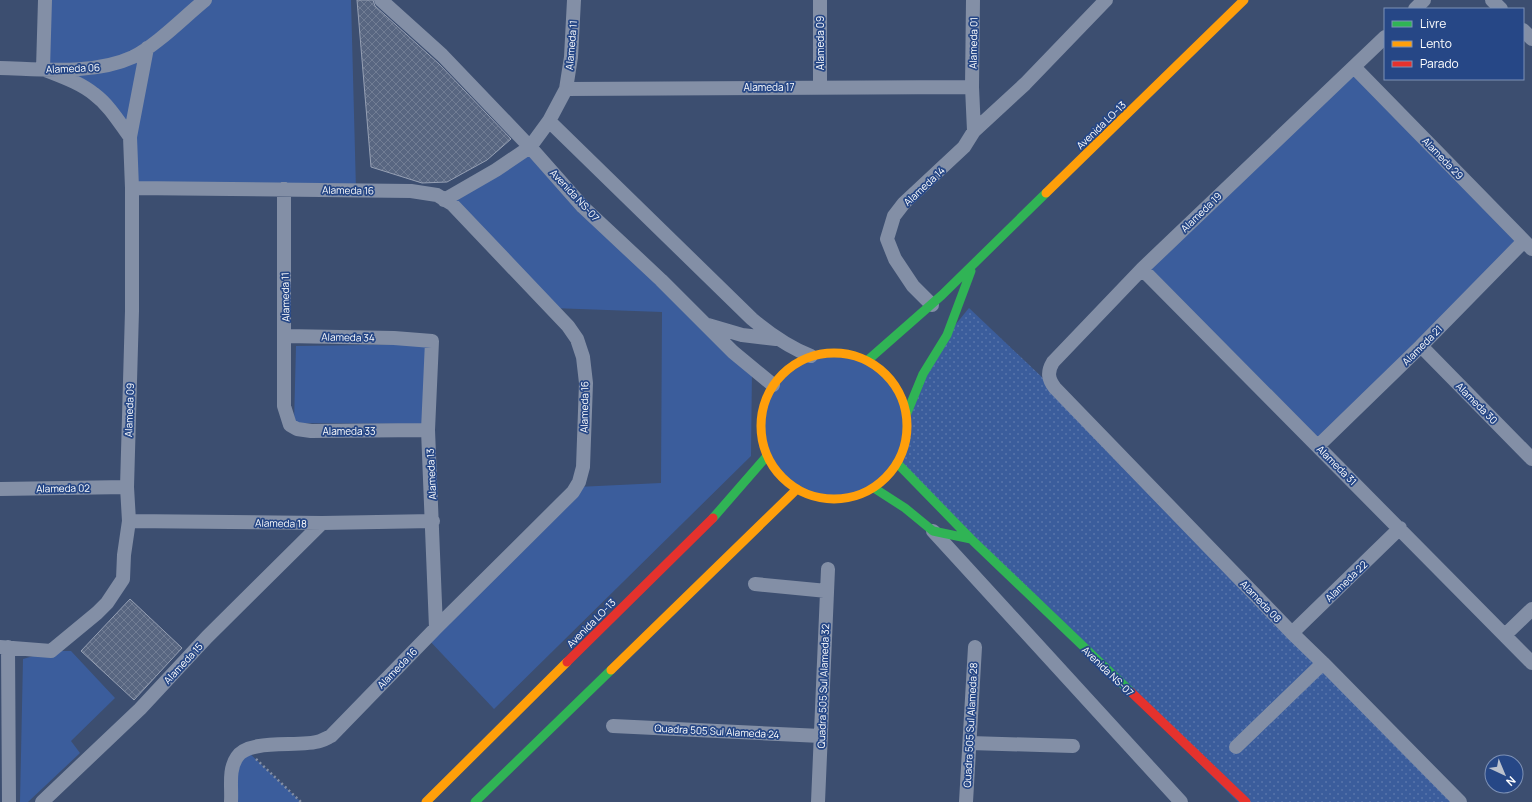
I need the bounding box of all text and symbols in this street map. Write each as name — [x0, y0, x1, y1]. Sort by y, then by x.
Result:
legend — [1384, 8, 1524, 80]
text: Livre — [1420, 15, 1446, 32]
street label: Alameda 09 — [813, 16, 827, 70]
street label: Alameda 01 — [966, 17, 980, 69]
street label: Alameda 11 — [562, 20, 580, 70]
text: Lento — [1420, 35, 1452, 52]
text: Parado — [1420, 55, 1459, 72]
street label: Alameda 06 — [46, 60, 100, 76]
street label: Alameda 17 — [744, 80, 794, 94]
street label: Avenida LO-13 — [1073, 98, 1129, 152]
street label: Alameda 29 — [1419, 134, 1467, 182]
street label: Alameda 14 — [900, 163, 948, 209]
street label: Avenida NS-07 — [547, 166, 603, 224]
street label: Alameda 16 — [322, 183, 374, 197]
street label: Alameda 19 — [1177, 189, 1225, 235]
street label: Alameda 11 — [278, 272, 292, 322]
street label: Alameda 21 — [1399, 322, 1445, 368]
street label: Alameda 34 — [321, 330, 375, 344]
street label: Alameda 30 — [1453, 379, 1501, 427]
street label: Alameda 16 — [577, 381, 591, 433]
street label: Alameda 09 — [121, 383, 137, 437]
street label: Alameda 33 — [322, 424, 376, 438]
street label: Alameda 31 — [1314, 442, 1360, 488]
street label: Alameda 13 — [423, 448, 439, 500]
street label: Alameda 02 — [36, 481, 90, 495]
street label: Alameda 18 — [255, 516, 307, 530]
street label: Alameda 22 — [1322, 557, 1370, 605]
street label: Alameda 08 — [1237, 577, 1285, 625]
street label: Avenida LO-13 — [563, 595, 619, 651]
street label: Quadra 505 Sul Alameda 32 — [814, 623, 832, 749]
street label: Alameda 15 — [160, 639, 206, 687]
street label: Avenida NS-07 — [1079, 643, 1137, 699]
street label: Alameda 16 — [374, 644, 420, 692]
street label: Quadra 505 Sul Alameda 28 — [960, 662, 980, 788]
street label: Quadra 505 Sul Alameda 24 — [654, 721, 780, 741]
north arrow — [1484, 754, 1524, 794]
text: N — [1503, 773, 1519, 790]

